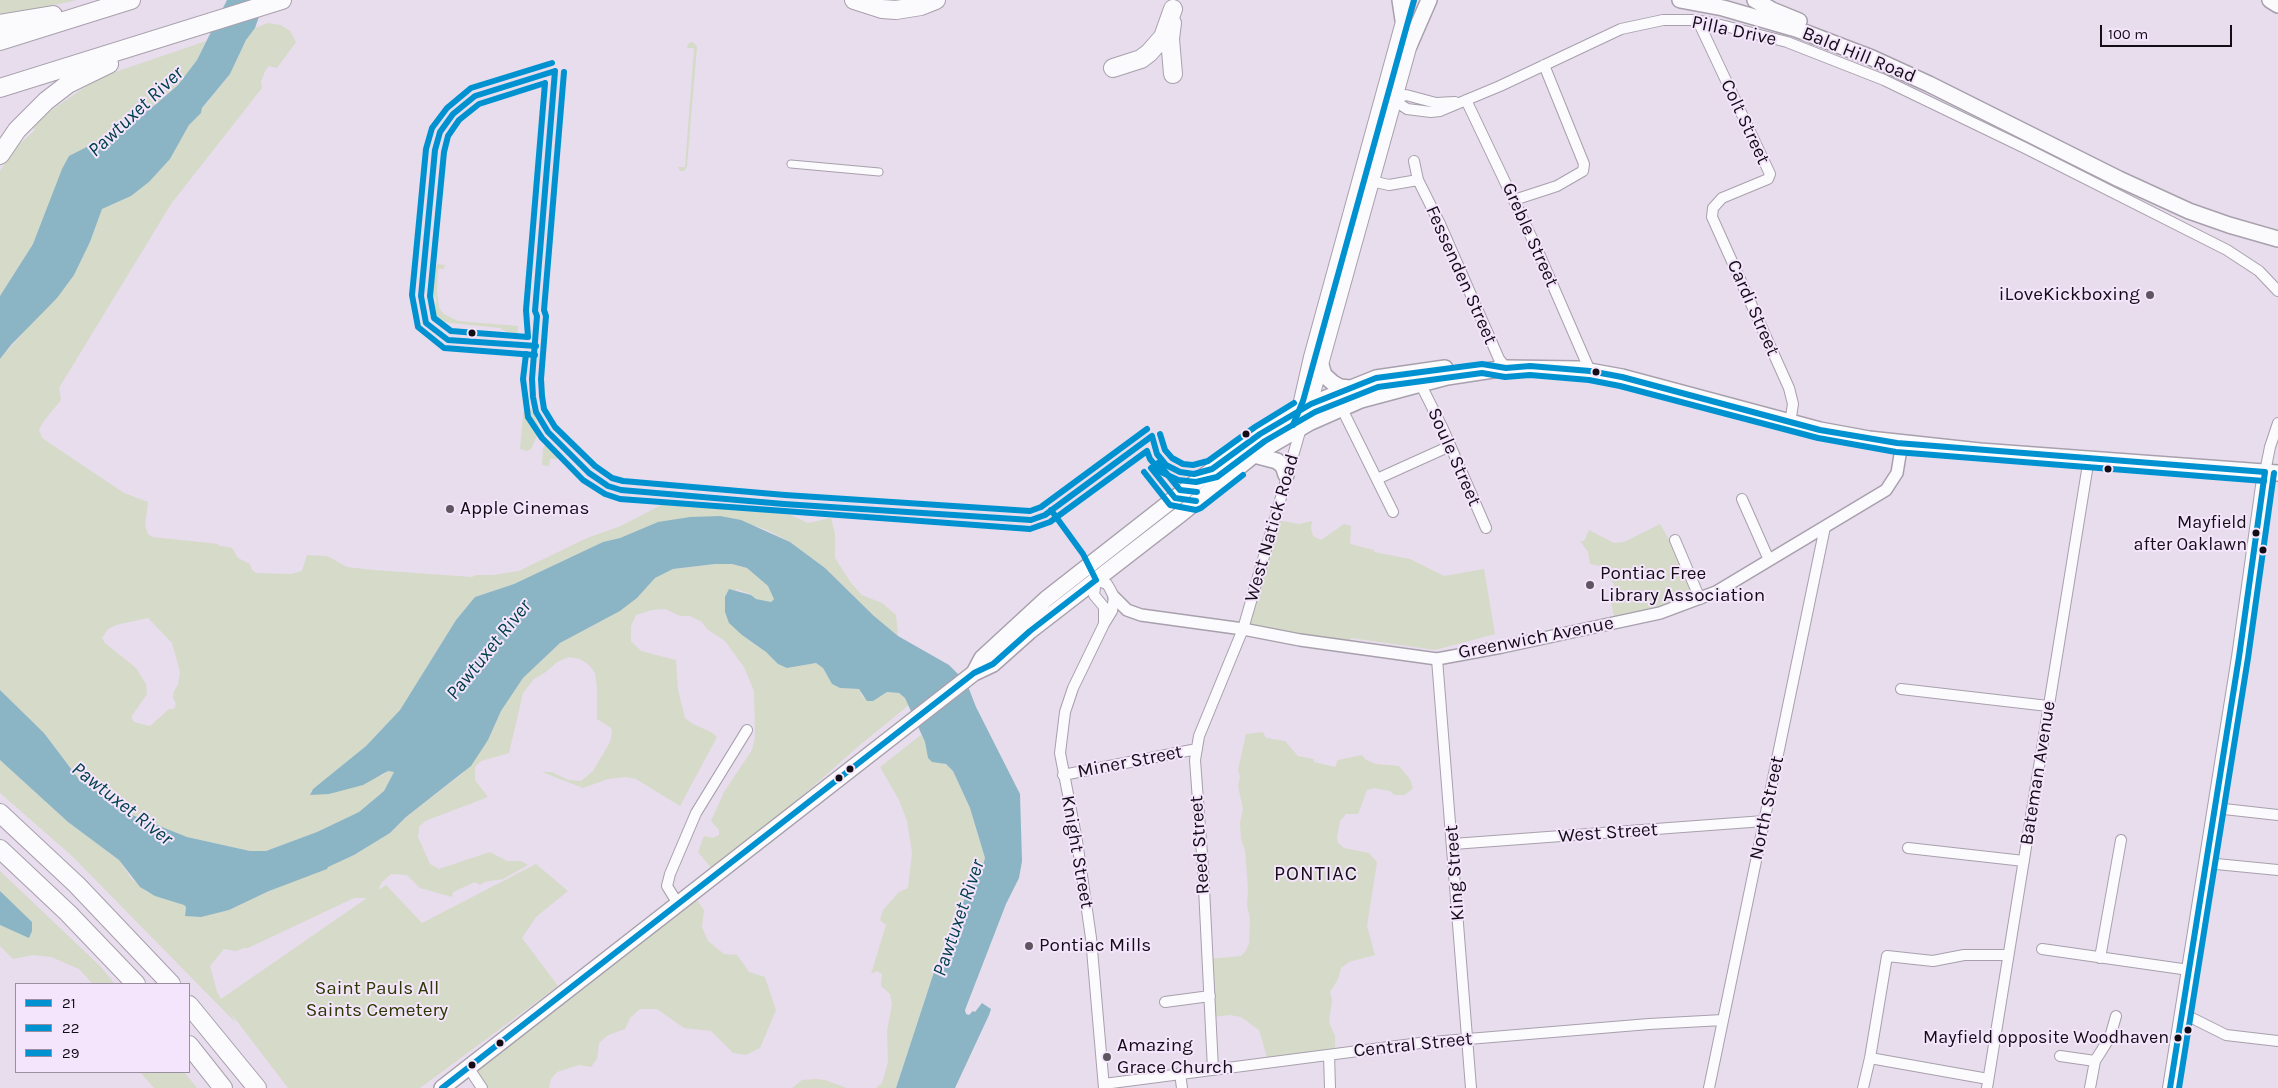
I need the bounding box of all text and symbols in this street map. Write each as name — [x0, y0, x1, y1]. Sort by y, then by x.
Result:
street label: Pilla Drive — [1689, 11, 1779, 51]
scale bar — [2103, 15, 2236, 47]
street label: Bald Hill Road — [1799, 22, 1919, 88]
text: 100 m — [2108, 25, 2148, 43]
water label: Pawtuxet River — [83, 62, 189, 162]
street label: Colt Street — [1715, 76, 1775, 168]
street label: Greble Street — [1497, 179, 1563, 291]
street label: Fessenden Street — [1420, 202, 1502, 348]
street label: Cardi Street — [1722, 257, 1784, 359]
place label: iLoveKickboxing — [1999, 284, 2140, 306]
marker: iLoveKickboxing — [2144, 289, 2156, 301]
unlabelled marker — [467, 328, 477, 338]
unlabelled marker — [1591, 367, 1601, 377]
street label: Soule Street — [1422, 404, 1486, 510]
unlabelled marker — [1241, 429, 1251, 439]
street label: West Natick Road — [1240, 451, 1304, 605]
unlabelled marker — [2103, 464, 2113, 474]
place label: Apple Cinemas — [460, 498, 589, 520]
marker: Apple Cinemas — [444, 503, 456, 515]
place label: Mayfield after Oaklawn — [2134, 512, 2247, 554]
marker: Mayfield after Oaklawn — [2251, 528, 2261, 538]
unlabelled marker — [2258, 545, 2268, 555]
place label: Pontiac Free Library Association — [1600, 563, 1765, 607]
marker: Pontiac Free Library Association — [1584, 579, 1596, 591]
water label: Pawtuxet River — [441, 595, 537, 705]
street label: Greenwich Avenue — [1456, 612, 1616, 664]
street label: Bateman Avenue — [2015, 699, 2061, 847]
street label: Miner Street — [1076, 741, 1184, 783]
street label: North Street — [1745, 754, 1789, 862]
water label: Pawtuxet River — [67, 757, 177, 851]
unlabelled marker — [845, 764, 855, 774]
unlabelled marker — [834, 773, 844, 783]
street label: Knight Street — [1056, 794, 1098, 910]
street label: Reed Street — [1185, 795, 1215, 895]
street label: West Street — [1557, 818, 1659, 848]
street label: King Street — [1440, 824, 1470, 922]
water label: Pawtuxet River — [928, 856, 990, 980]
district label: PONTIAC — [1273, 862, 1359, 886]
place label: Pontiac Mills — [1039, 935, 1151, 957]
marker: Pontiac Mills — [1023, 940, 1035, 952]
park label: Saint Pauls All Saints Cemetery — [306, 978, 448, 1022]
legend — [15, 983, 190, 1073]
text: 21 — [62, 994, 76, 1012]
text: 22 — [62, 1019, 79, 1037]
unlabelled marker — [2183, 1025, 2193, 1035]
street label: Central Street — [1352, 1027, 1474, 1063]
place label: Mayfield opposite Woodhaven — [1923, 1027, 2169, 1049]
marker: Mayfield opposite Woodhaven — [2173, 1033, 2183, 1043]
place label: Amazing Grace Church — [1117, 1035, 1233, 1079]
unlabelled marker — [495, 1038, 505, 1048]
text: 29 — [62, 1044, 79, 1062]
marker: Amazing Grace Church — [1101, 1051, 1113, 1063]
unlabelled marker — [467, 1060, 477, 1070]

